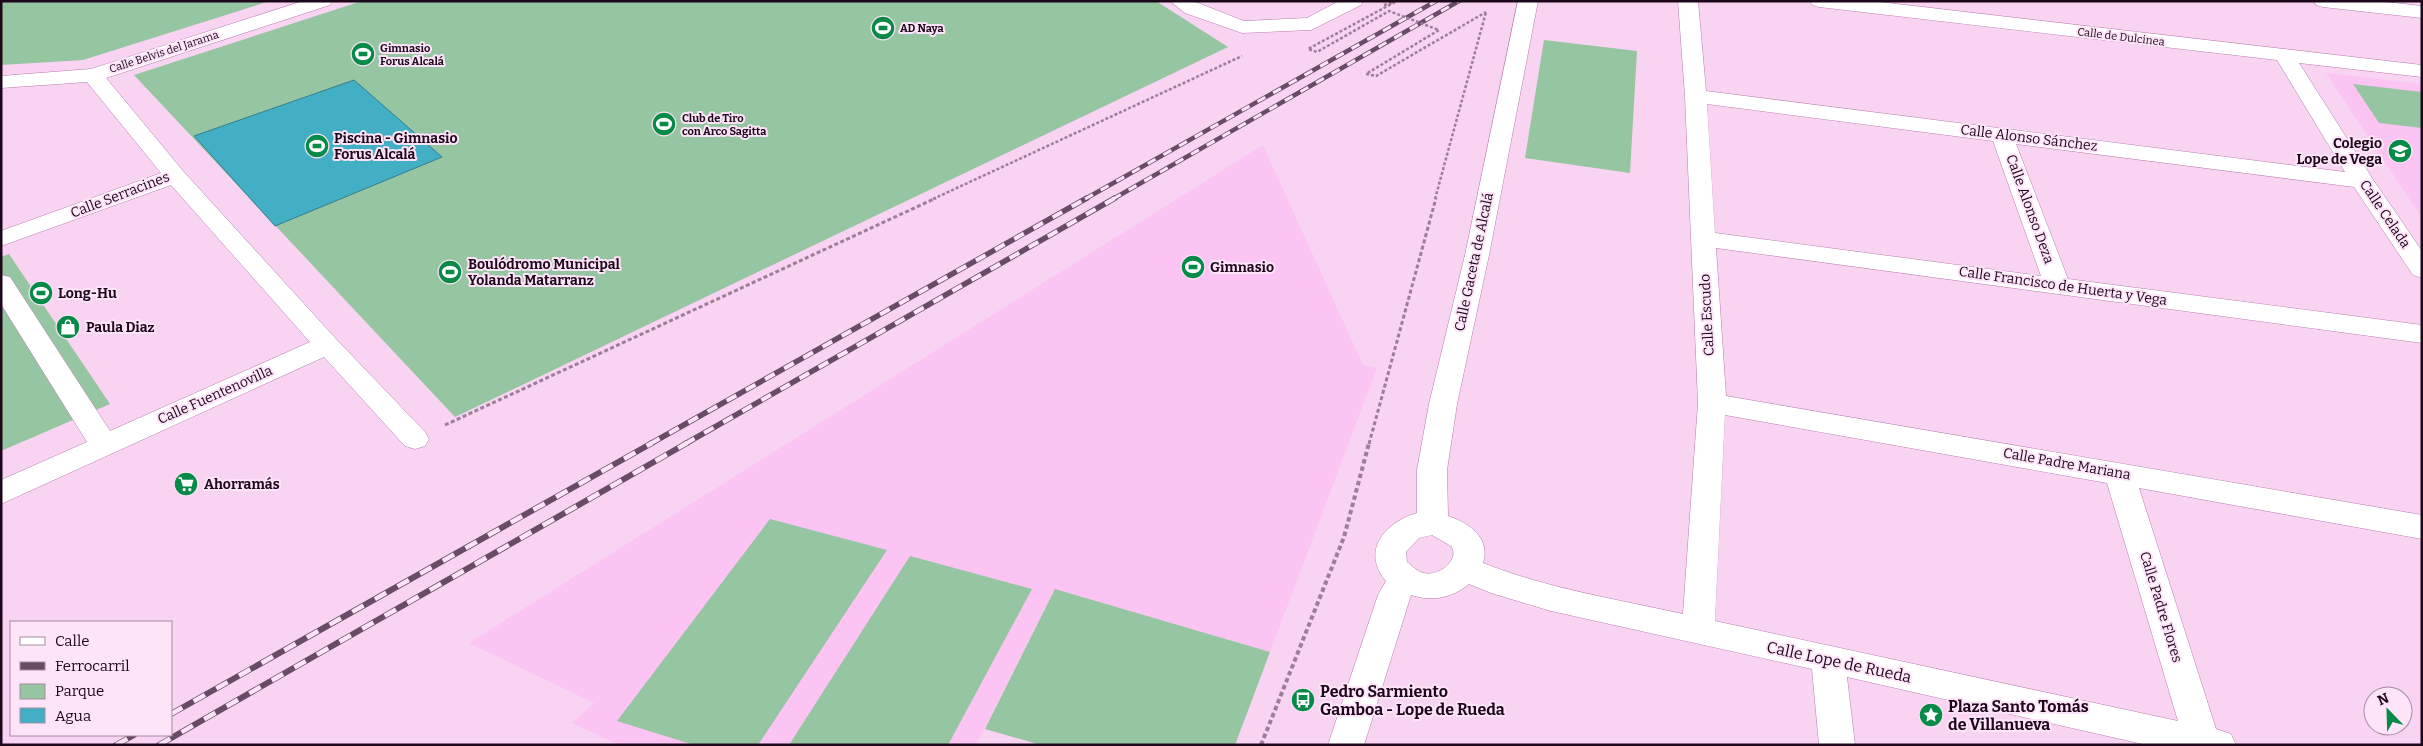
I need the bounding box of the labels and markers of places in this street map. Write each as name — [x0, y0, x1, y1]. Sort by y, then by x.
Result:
sports icon: AD Naya — [870, 15, 896, 41]
place label: AD Naya — [900, 22, 945, 35]
sports icon: Gimnasio Forus Alcalá — [350, 41, 376, 67]
place label: Gimnasio Forus Alcalá — [380, 42, 445, 68]
sports icon: Club de Tiro con Arco Sagitta — [651, 111, 677, 137]
place label: Club de Tiro con Arco Sagitta — [682, 112, 767, 138]
place label: Piscina - Gimnasio Forus Alcalá — [334, 130, 458, 163]
sports icon: Piscina - Gimnasio Forus Alcalá — [304, 133, 330, 159]
place label: Colegio Lope de Vega — [2296, 135, 2382, 168]
school or university icon: Colegio Lope de Vega — [2387, 138, 2413, 164]
sports icon: Gimnasio — [1180, 254, 1206, 280]
place label: Boulódromo Municipal Yolanda Matarranz — [468, 256, 621, 289]
sports icon: Boulódromo Municipal Yolanda Matarranz — [437, 259, 463, 285]
place label: Gimnasio — [1210, 259, 1274, 276]
sports icon: Long-Hu — [28, 280, 54, 306]
place label: Long-Hu — [58, 285, 117, 302]
shop icon: Paula Diaz — [55, 314, 81, 340]
place label: Paula Diaz — [86, 319, 155, 336]
supermarket icon: Ahorramás — [173, 471, 199, 497]
place label: Ahorramás — [204, 476, 280, 493]
place label: Pedro Sarmiento Gamboa - Lope de Rueda — [1320, 682, 1505, 719]
bus stop icon: Pedro Sarmiento Gamboa - Lope de Rueda — [1290, 687, 1316, 713]
place label: Plaza Santo Tomás de Villanueva — [1948, 697, 2089, 734]
place icon: Plaza Santo Tomás de Villanueva — [1918, 702, 1944, 728]

